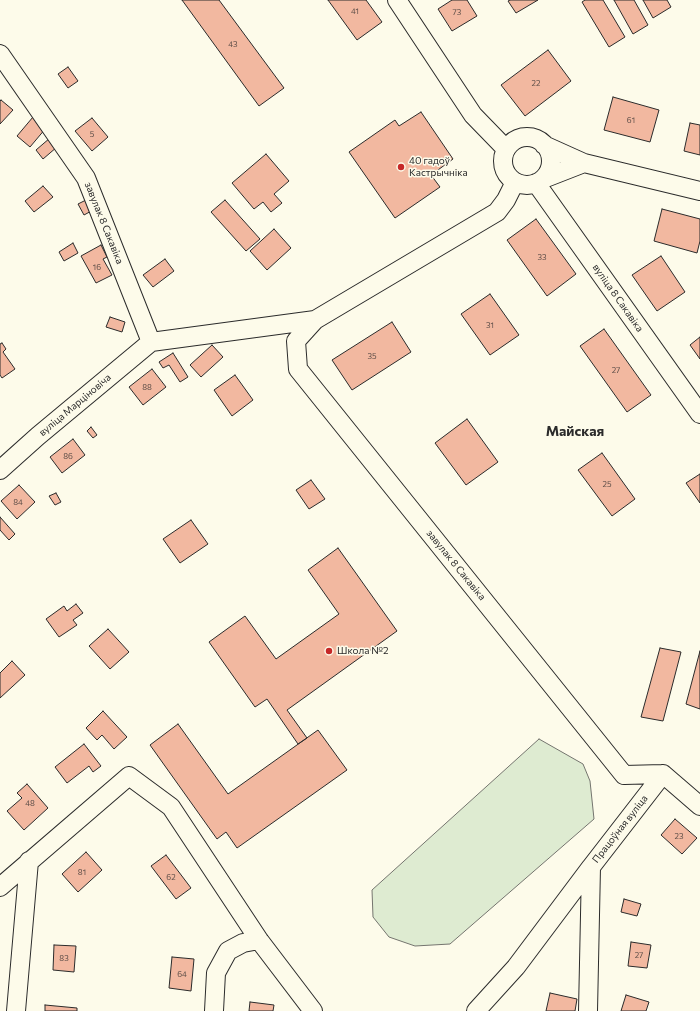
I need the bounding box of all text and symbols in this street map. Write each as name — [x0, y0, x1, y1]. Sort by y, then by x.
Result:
house number: 41 — [351, 6, 359, 16]
house number: 73 — [453, 7, 461, 17]
house number: 43 — [228, 39, 238, 49]
house number: 22 — [532, 78, 540, 88]
house number: 61 — [627, 115, 635, 125]
house number: 5 — [90, 129, 94, 139]
place label: 40 гадоў Кастрычніка — [409, 155, 468, 178]
marker: 40 гадоў Кастрычніка — [396, 162, 406, 172]
street label: завулак 8 Сакавіка — [82, 180, 126, 266]
house number: 33 — [537, 252, 547, 262]
house number: 16 — [93, 262, 101, 272]
street label: вуліца 8 Сакавіка — [590, 262, 646, 334]
house number: 31 — [486, 320, 494, 330]
house number: 35 — [367, 351, 377, 361]
house number: 27 — [612, 365, 620, 375]
street label: вуліца Марціновіча — [37, 371, 113, 439]
house number: 88 — [142, 382, 152, 392]
district label: Майская — [546, 423, 604, 439]
house number: 86 — [63, 451, 73, 461]
house number: 25 — [602, 479, 612, 489]
house number: 84 — [13, 497, 23, 507]
street label: завулак 8 Сакавіка — [424, 527, 488, 603]
place label: Школа №2 — [337, 645, 389, 657]
marker: Школа №2 — [324, 646, 334, 656]
street label: Працоўная вуліца — [590, 793, 650, 865]
house number: 48 — [25, 798, 35, 808]
house number: 23 — [675, 831, 683, 841]
house number: 81 — [78, 867, 86, 877]
house number: 62 — [166, 872, 176, 882]
house number: 27 — [635, 950, 643, 960]
house number: 83 — [59, 953, 69, 963]
house number: 64 — [177, 969, 187, 979]

